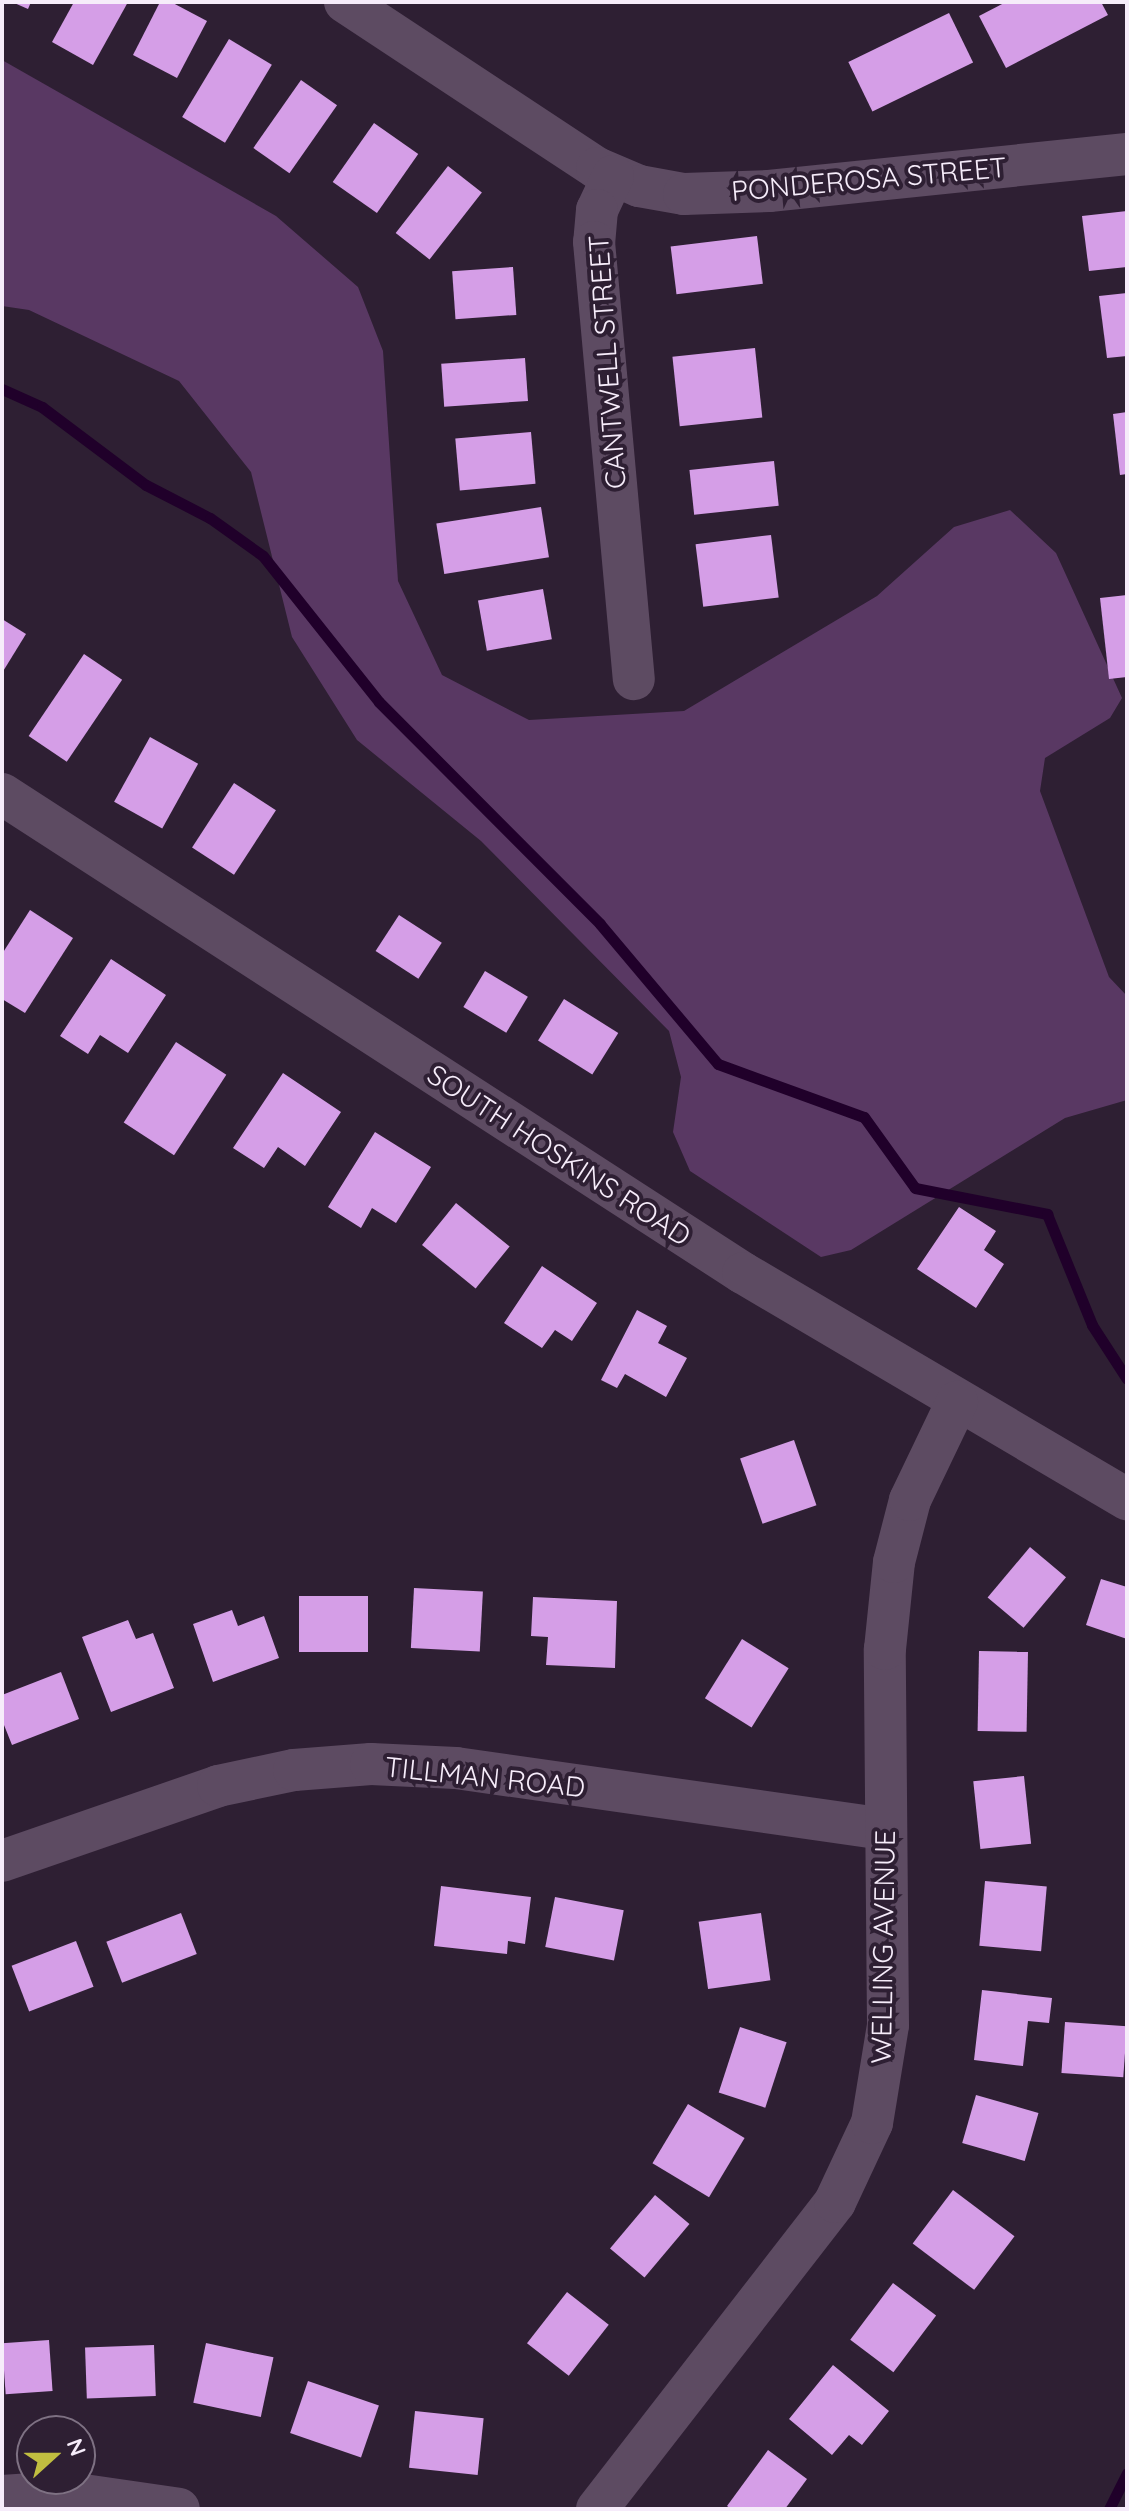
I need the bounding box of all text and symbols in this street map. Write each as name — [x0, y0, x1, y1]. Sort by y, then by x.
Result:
street label: PONDEROSA STREET — [730, 150, 1008, 208]
street label: CANTWELL STREET — [581, 234, 633, 490]
street label: SOUTH HOSKINS ROAD — [421, 1057, 697, 1253]
street label: TILLMAN ROAD — [383, 1750, 587, 1804]
street label: WELLING AVENUE — [864, 1830, 902, 2064]
north arrow — [16, 2415, 96, 2495]
text: N — [61, 2435, 93, 2460]

